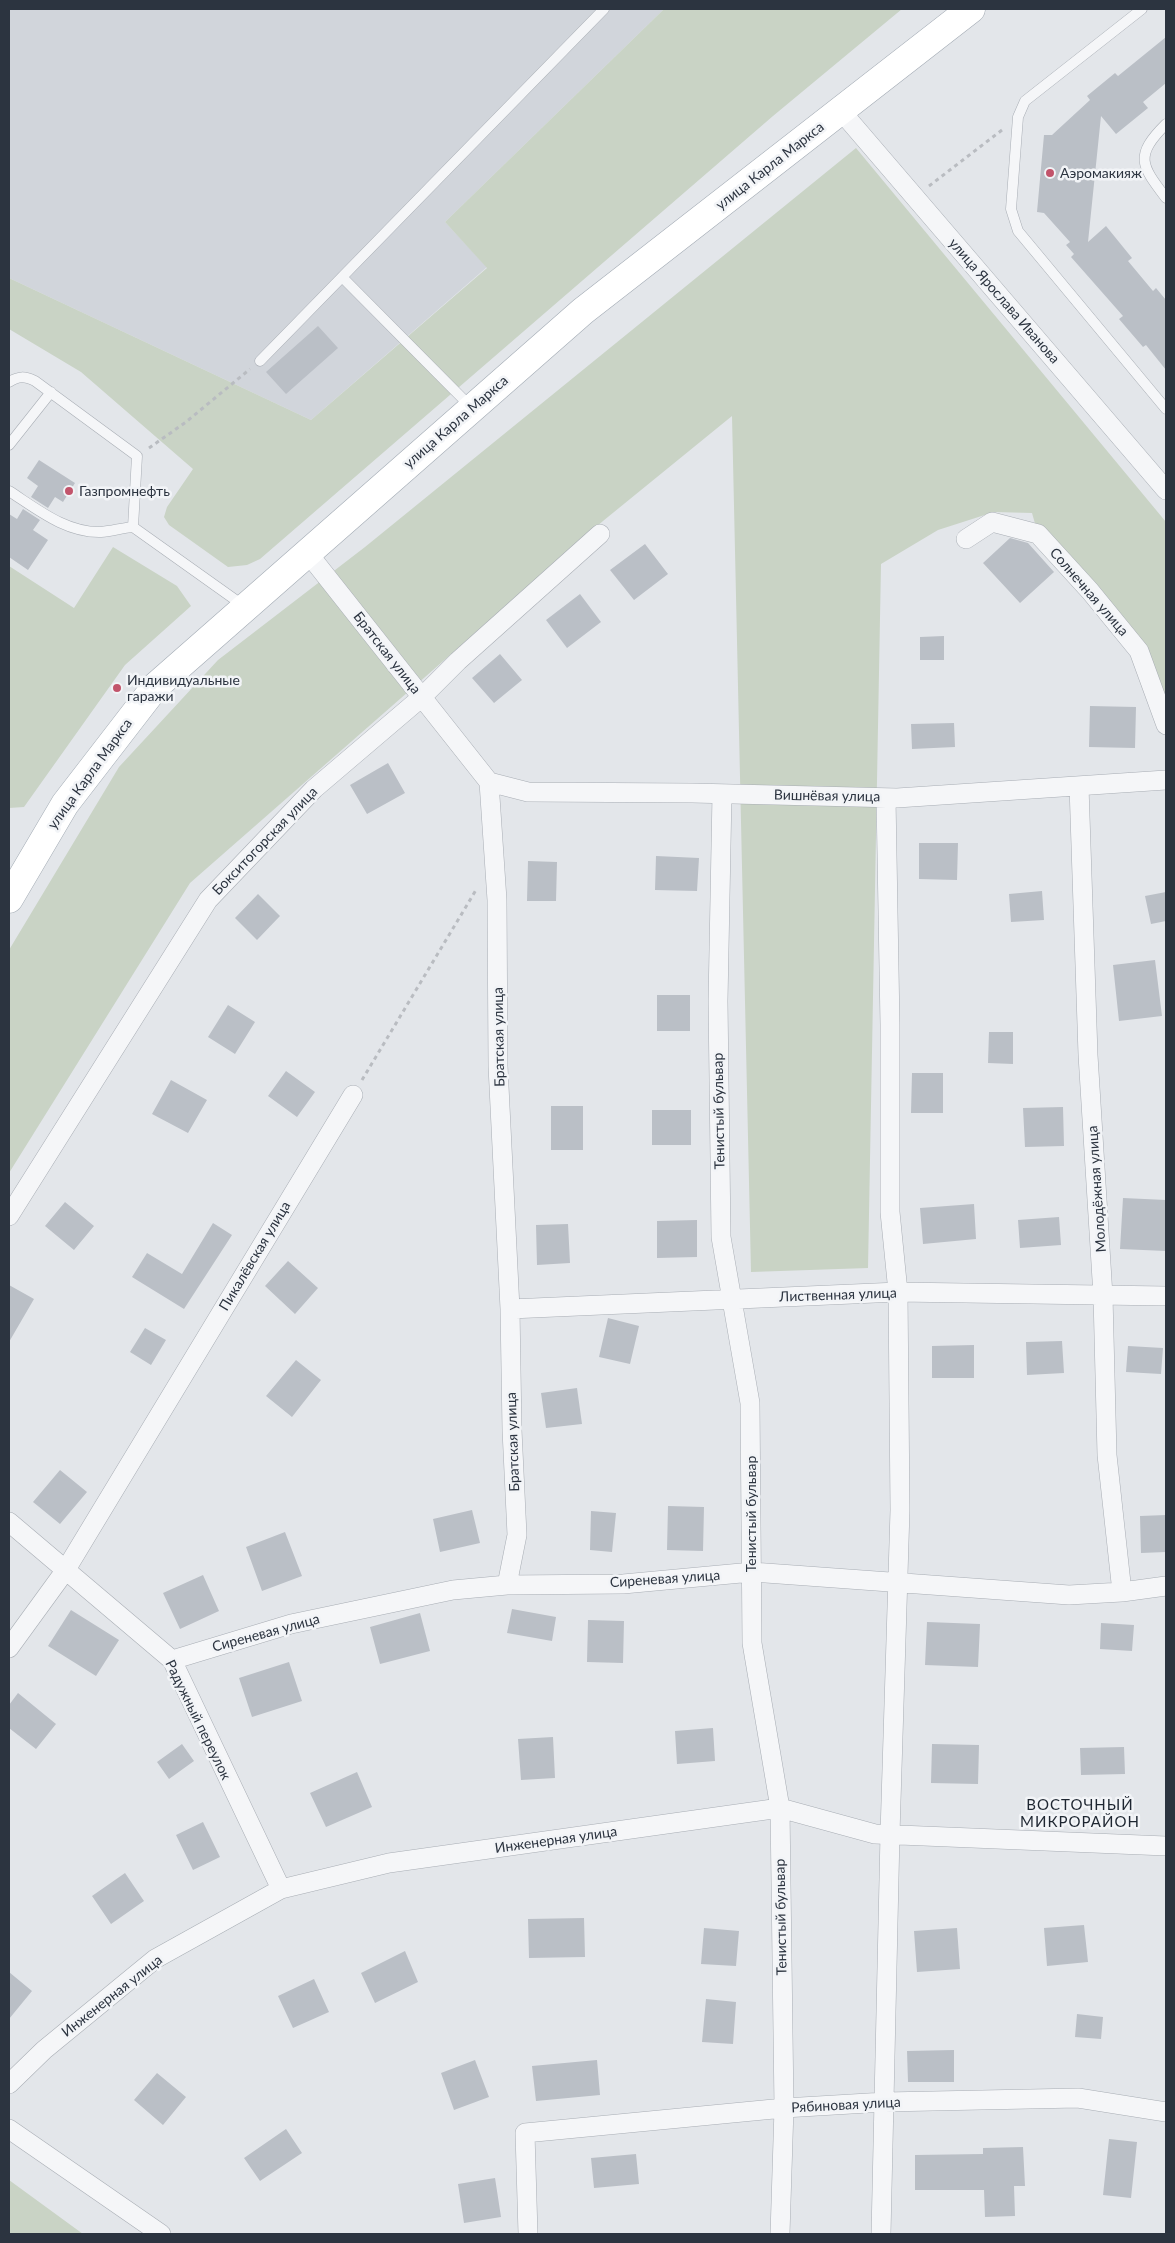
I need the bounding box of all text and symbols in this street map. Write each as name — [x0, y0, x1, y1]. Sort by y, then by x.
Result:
street label: улица Карла Маркса — [713, 119, 827, 213]
place label: Аэромакияж — [1060, 165, 1142, 181]
marker: Аэромакияж — [1044, 167, 1056, 179]
street label: улица Ярослава Иванова — [945, 235, 1063, 367]
street label: улица Карла Маркса — [400, 372, 512, 472]
place label: Газпромнефть — [79, 483, 170, 499]
marker: Газпромнефть — [63, 485, 75, 497]
street label: Солнечная улица — [1046, 545, 1132, 639]
street label: Братская улица — [350, 609, 424, 697]
place label: Индивидуальные гаражи — [127, 672, 240, 704]
marker: Индивидуальные гаражи — [111, 682, 123, 694]
street label: улица Карла Маркса — [44, 715, 136, 833]
street label: Бокситогорская улица — [209, 783, 321, 899]
street label: Вишнёвая улица — [774, 787, 880, 805]
street label: Братская улица — [490, 987, 508, 1087]
street label: Тенистый бульвар — [710, 1053, 728, 1169]
street label: Молодёжная улица — [1084, 1125, 1110, 1253]
street label: Пикалёвская улица — [216, 1198, 294, 1314]
street label: Лиственная улица — [779, 1285, 897, 1305]
street label: Братская улица — [503, 1392, 523, 1492]
street label: Тенистый бульвар — [743, 1456, 759, 1572]
street label: Сиреневая улица — [609, 1567, 721, 1591]
street label: Сиреневая улица — [210, 1611, 322, 1655]
street label: Радужный переулок — [162, 1657, 234, 1783]
district label: ВОСТОЧНЫЙ МИКРОРАЙОН — [1019, 1796, 1141, 1831]
street label: Инженерная улица — [494, 1823, 618, 1857]
street label: Тенистый бульвар — [772, 1859, 790, 1975]
street label: Инженерная улица — [58, 1951, 166, 2041]
street label: Рябиновая улица — [791, 2094, 901, 2116]

